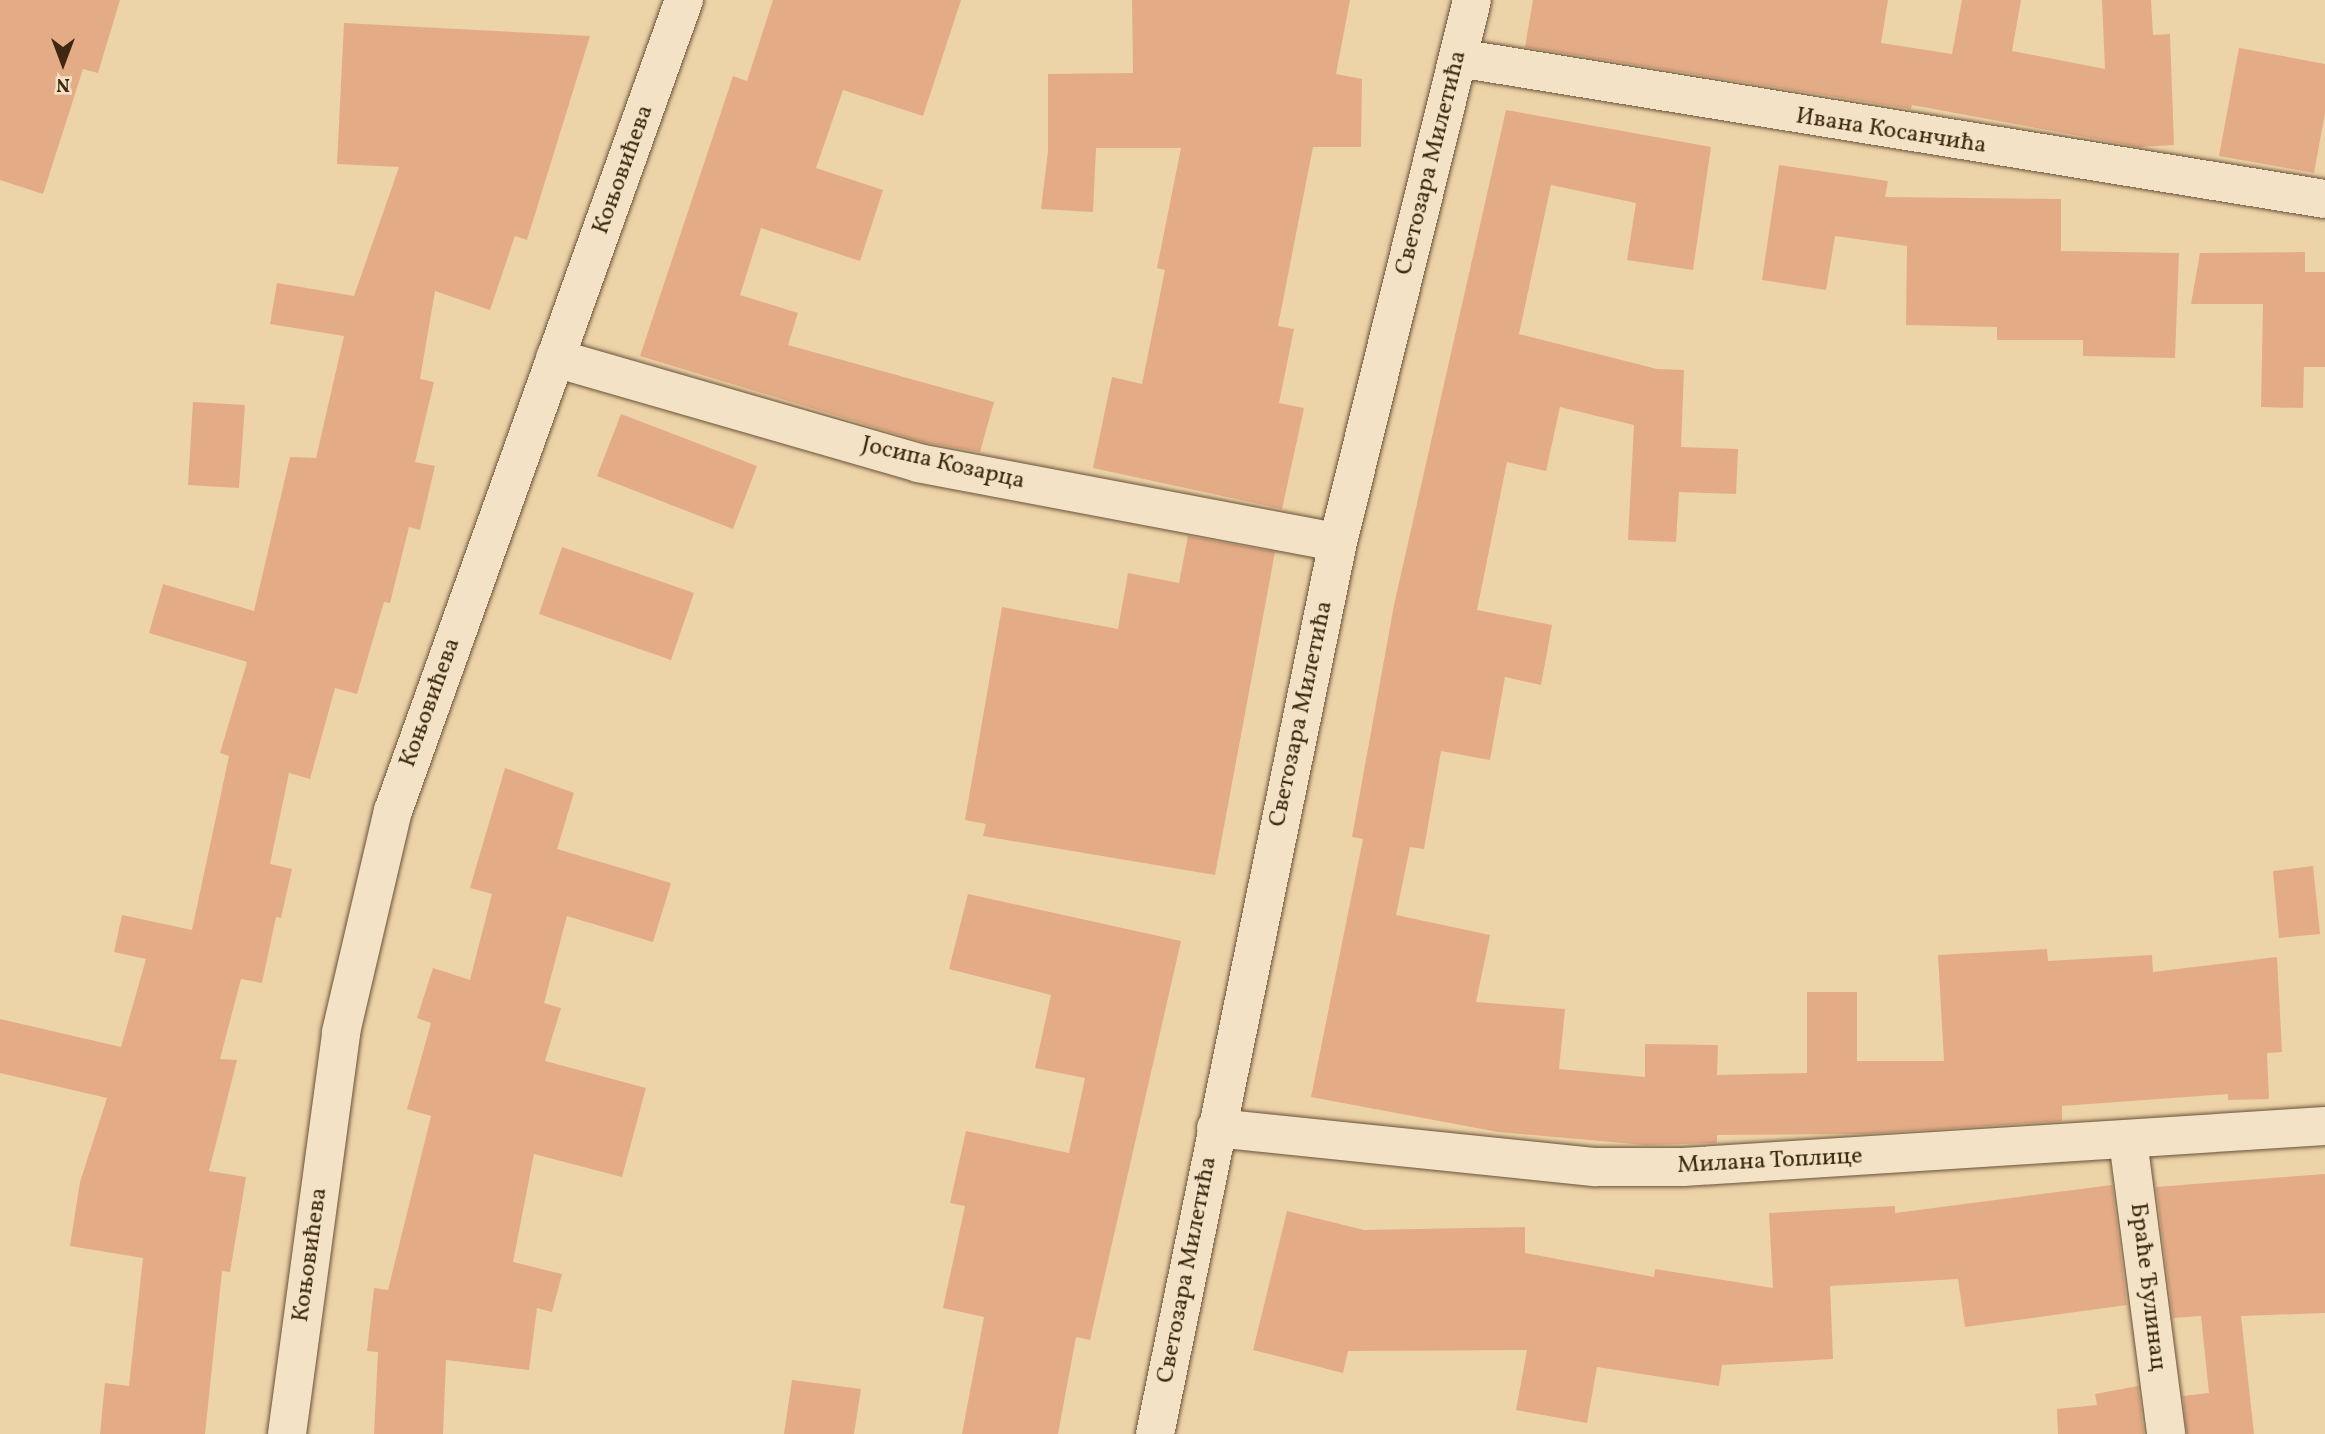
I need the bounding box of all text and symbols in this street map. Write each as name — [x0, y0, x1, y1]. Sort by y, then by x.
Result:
north arrow — [28, 28, 98, 98]
street label: Светозара Милетића — [1390, 48, 1474, 278]
text: N — [56, 71, 70, 97]
street label: Коњовићева — [587, 101, 661, 239]
street label: Ивана Косанчића — [1794, 103, 1988, 161]
street label: Јосипа Козарца — [858, 431, 1028, 497]
street label: Светозара Милетића — [1264, 598, 1340, 830]
street label: Коњовићева — [394, 634, 468, 772]
street label: Милана Топлице — [1676, 1143, 1864, 1181]
street label: Светозара Милетића — [1152, 1154, 1224, 1386]
street label: Коњовићева — [287, 1186, 335, 1324]
street label: Браће Ђулинац — [2122, 1201, 2172, 1373]

